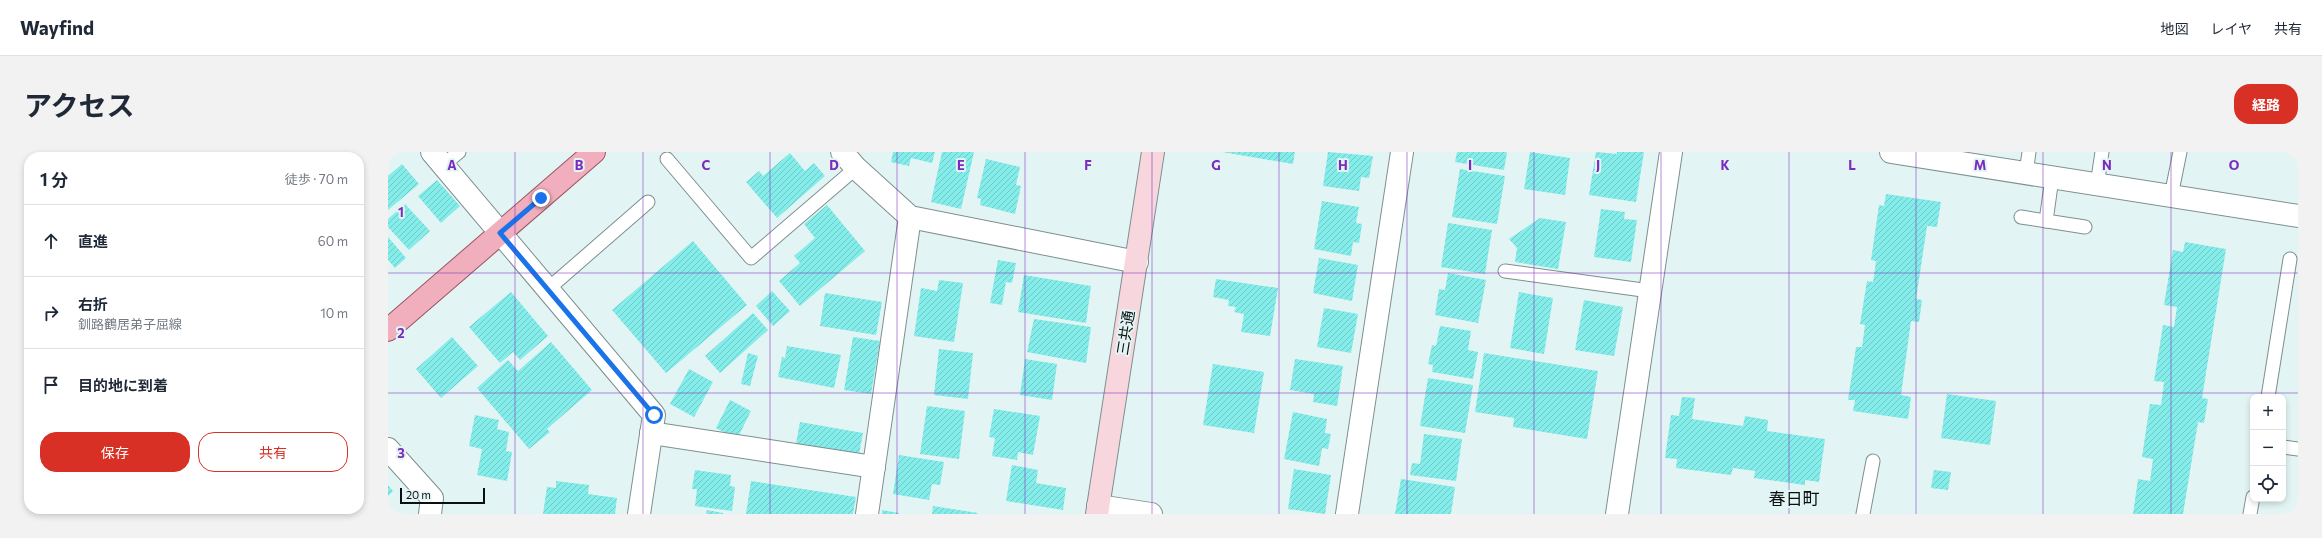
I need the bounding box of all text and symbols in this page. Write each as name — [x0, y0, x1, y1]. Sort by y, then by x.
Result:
text: Wayfind — [20, 16, 94, 39]
text: 地図 — [2160, 20, 2188, 37]
text: レイヤ — [2210, 20, 2252, 37]
text: 共有 — [2274, 20, 2302, 37]
button: 経路 — [2234, 84, 2298, 124]
text: アクセス — [24, 88, 135, 122]
text: A — [447, 157, 457, 173]
text: B — [575, 157, 584, 173]
text: C — [702, 157, 711, 173]
text: D — [829, 157, 839, 173]
text: E — [957, 157, 965, 173]
text: F — [1084, 157, 1092, 173]
text: G — [1211, 157, 1221, 173]
text: H — [1338, 157, 1348, 173]
text: I — [1468, 157, 1472, 173]
text: J — [1596, 157, 1600, 173]
text: K — [1720, 157, 1730, 173]
text: L — [1848, 157, 1856, 173]
text: M — [1974, 157, 1986, 173]
text: N — [2102, 157, 2112, 173]
text: O — [2229, 157, 2240, 173]
text: 1 分 — [40, 169, 68, 190]
text: 徒歩 · 70 m — [285, 171, 348, 187]
route end — [532, 189, 550, 207]
text: 1 — [398, 204, 404, 220]
icon: ahead — [40, 230, 62, 252]
text: 直進 — [78, 232, 108, 250]
text: 60 m — [318, 233, 348, 249]
text: 右折 — [78, 295, 108, 313]
icon: right — [40, 302, 62, 324]
text: 10 m — [320, 305, 348, 321]
street label: 三共通 — [1113, 309, 1137, 356]
text: 釧路鶴居弟子屈線 — [78, 316, 182, 332]
text: 2 — [397, 325, 405, 341]
icon: arrive — [40, 374, 62, 396]
text: 目的地に到着 — [78, 376, 168, 394]
map controls — [2250, 394, 2286, 502]
button: + — [2250, 394, 2286, 430]
route start — [645, 406, 663, 424]
button: − — [2250, 430, 2286, 466]
button: 保存 — [40, 432, 190, 472]
button: 共有 — [198, 432, 348, 472]
text: 3 — [397, 445, 405, 461]
button: locate — [2250, 466, 2286, 502]
scale bar — [400, 486, 485, 505]
text: 20 m — [406, 488, 431, 501]
district label: 春日町 — [1769, 488, 1820, 509]

